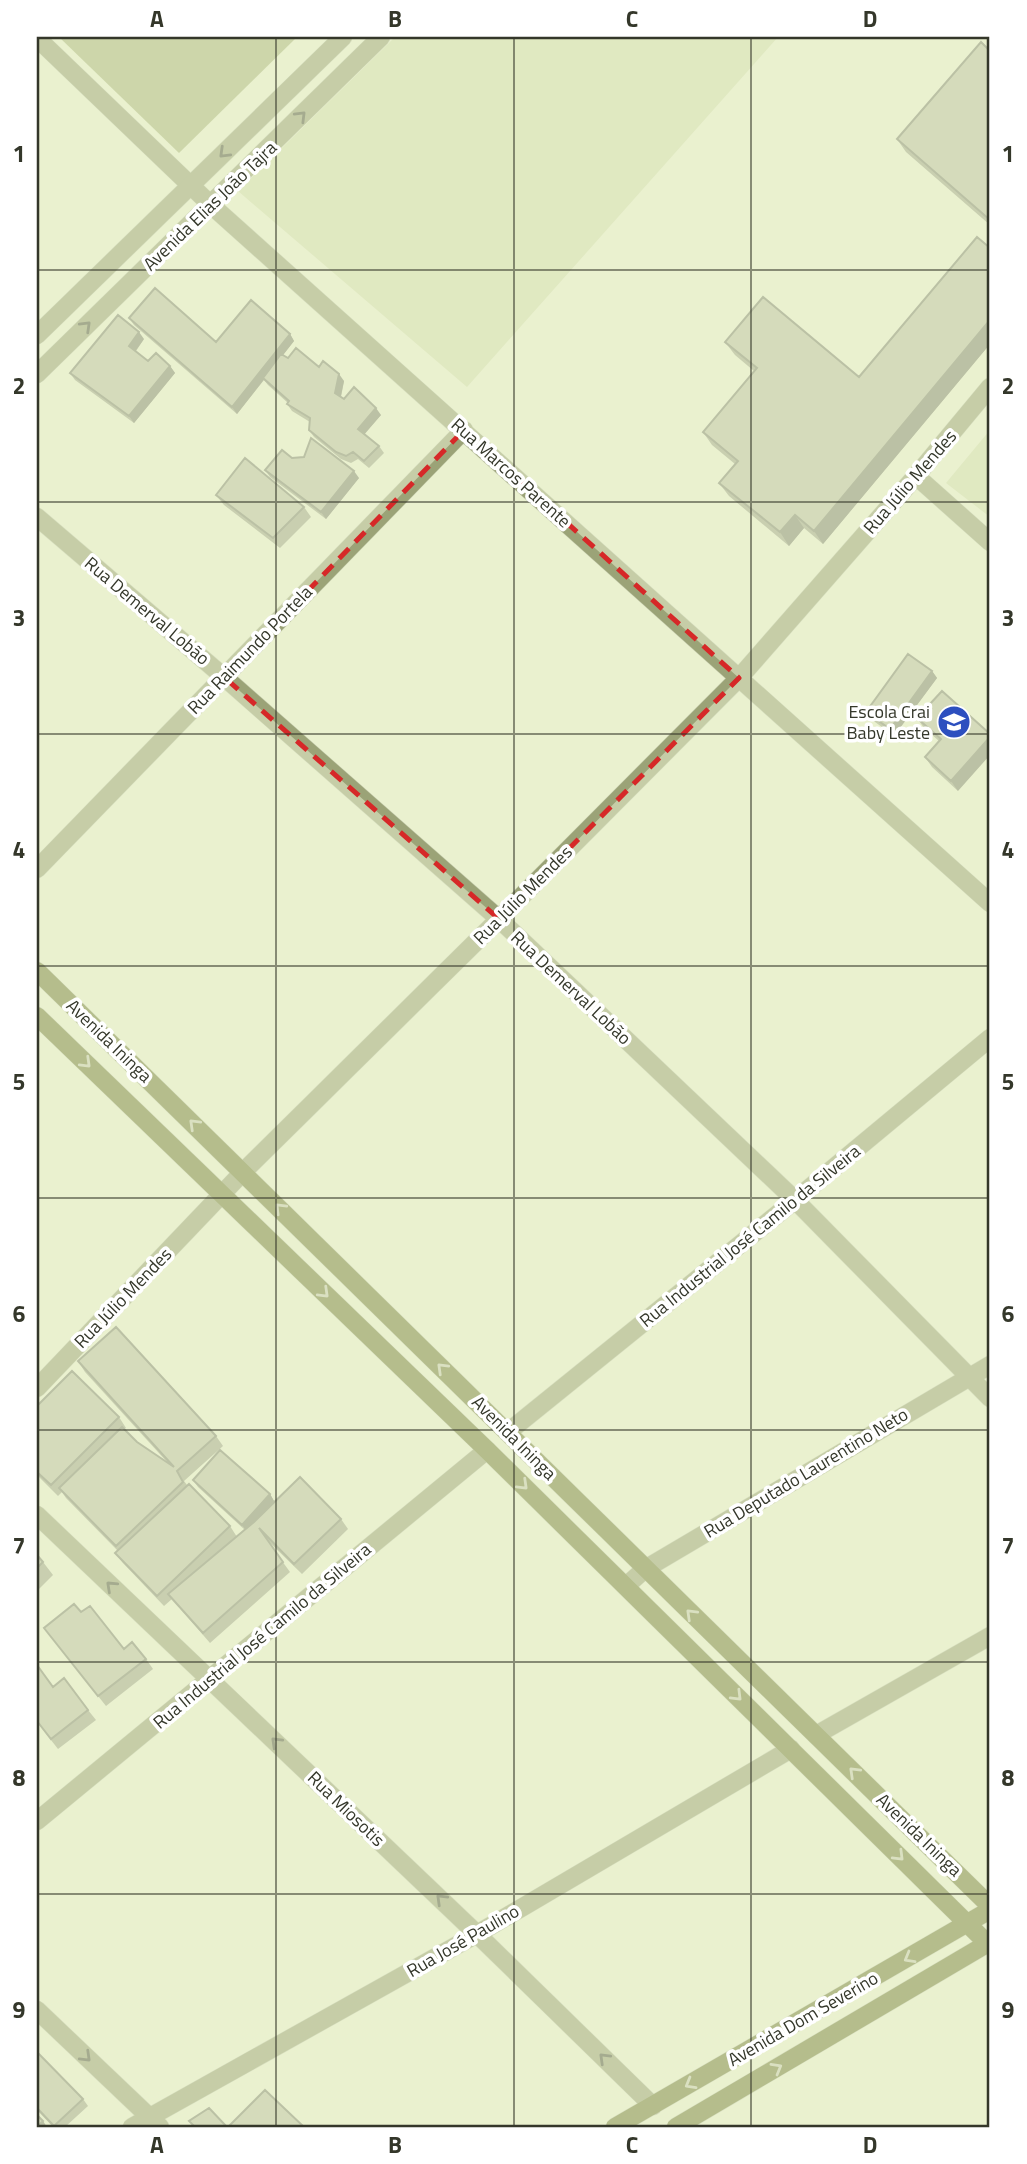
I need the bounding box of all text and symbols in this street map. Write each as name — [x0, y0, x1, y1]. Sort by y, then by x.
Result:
text: A — [150, 1, 164, 36]
text: B — [388, 1, 402, 36]
text: C — [626, 1, 638, 36]
text: D — [863, 1, 877, 36]
one-way arrow — [293, 111, 306, 124]
street label: Avenida Elias João Tajra — [137, 135, 283, 277]
text: 1 — [13, 136, 25, 171]
text: 1 — [1002, 136, 1014, 171]
one-way arrow — [220, 145, 232, 157]
one-way arrow — [78, 322, 91, 335]
text: 2 — [13, 368, 25, 403]
text: 2 — [1002, 368, 1014, 403]
street label: Rua Marcos Parente — [445, 411, 577, 534]
street label: Rua Júlio Mendes — [857, 424, 963, 540]
street label: Rua Demerval Lobão — [79, 550, 216, 671]
street label: Rua Raimundo Portela — [181, 579, 318, 720]
text: 3 — [13, 600, 25, 635]
text: 3 — [1002, 600, 1014, 635]
place label: Escola Crai Baby Leste — [847, 698, 930, 746]
school or university icon: Escola Crai Baby Leste — [935, 703, 973, 741]
text: 4 — [13, 832, 25, 867]
text: 4 — [1002, 832, 1014, 867]
street label: Rua Júlio Mendes — [467, 839, 578, 950]
street label: Rua Demerval Lobão — [505, 924, 638, 1051]
street label: Avenida Ininga — [60, 993, 158, 1089]
one-way arrow — [78, 1055, 91, 1068]
text: 5 — [13, 1064, 25, 1099]
text: 5 — [1002, 1064, 1014, 1099]
one-way arrow — [189, 1120, 202, 1133]
street label: Rua Industrial José Camilo da Silveira — [633, 1138, 866, 1333]
one-way arrow — [275, 1203, 288, 1216]
street label: Rua Júlio Mendes — [68, 1241, 178, 1354]
one-way arrow — [316, 1284, 329, 1297]
text: 6 — [13, 1296, 26, 1331]
text: 6 — [1002, 1296, 1015, 1331]
one-way arrow — [437, 1363, 450, 1376]
street label: Avenida Ininga — [466, 1389, 563, 1486]
street label: Rua Deputado Laurentino Neto — [699, 1401, 913, 1544]
one-way arrow — [515, 1477, 528, 1490]
text: 7 — [13, 1528, 25, 1563]
text: 7 — [1002, 1528, 1014, 1563]
street label: Rua Industrial José Camilo da Silveira — [147, 1536, 377, 1735]
one-way arrow — [107, 1581, 120, 1594]
one-way arrow — [686, 1609, 699, 1622]
one-way arrow — [729, 1688, 742, 1701]
one-way arrow — [271, 1738, 284, 1751]
text: 8 — [13, 1760, 26, 1795]
text: 8 — [1002, 1760, 1015, 1795]
street label: Rua Miosotis — [302, 1765, 391, 1853]
one-way arrow — [849, 1768, 862, 1781]
street label: Avenida Ininga — [870, 1787, 968, 1883]
one-way arrow — [891, 1848, 904, 1861]
one-way arrow — [436, 1895, 449, 1908]
street label: Rua José Paulino — [401, 1897, 524, 1984]
one-way arrow — [903, 1950, 916, 1963]
street label: Avenida Dom Severino — [722, 1964, 883, 2073]
text: 9 — [13, 1992, 26, 2027]
text: 9 — [1002, 1992, 1015, 2027]
one-way arrow — [78, 2048, 91, 2061]
one-way arrow — [599, 2053, 612, 2066]
one-way arrow — [770, 2063, 783, 2076]
one-way arrow — [685, 2076, 698, 2089]
text: A — [150, 2127, 164, 2162]
text: B — [388, 2127, 402, 2162]
text: C — [626, 2127, 638, 2162]
text: D — [863, 2127, 877, 2162]

